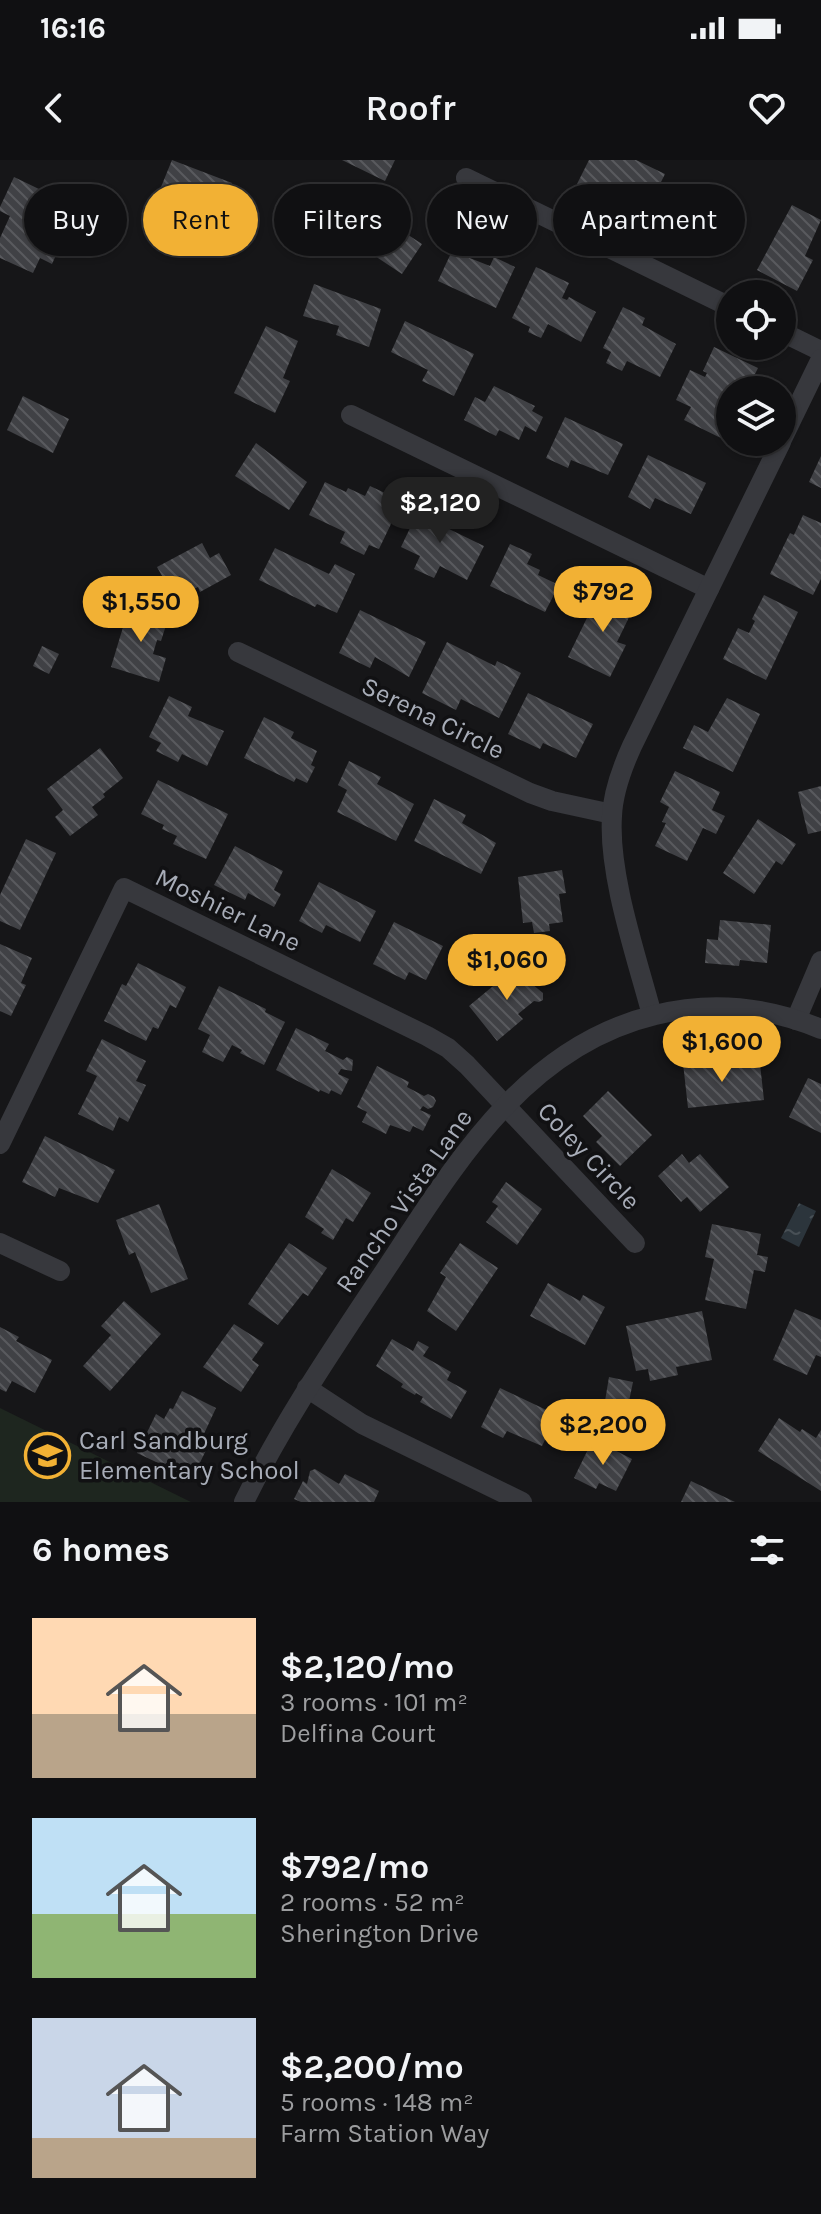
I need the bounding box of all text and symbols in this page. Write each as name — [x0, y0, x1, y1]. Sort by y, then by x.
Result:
text: 16:16 — [40, 10, 106, 46]
icon: back — [32, 86, 76, 130]
icon: heart — [745, 86, 789, 130]
text: Roofr — [365, 87, 456, 129]
chip: Buy — [24, 184, 127, 256]
chip: Rent — [143, 184, 258, 256]
chip: Filters — [274, 184, 411, 256]
chip: New — [427, 184, 537, 256]
chip: Apartment — [553, 184, 745, 256]
map controls — [716, 280, 796, 456]
button: locate — [716, 280, 796, 360]
button: layers — [716, 376, 796, 456]
pin: $2,120 — [375, 477, 505, 545]
text: $2,120 — [399, 487, 481, 518]
pin: $792 — [556, 566, 650, 634]
pin: $1,550 — [76, 576, 206, 644]
text: $792 — [572, 576, 634, 607]
text: $1,550 — [101, 586, 181, 617]
street label: Serena Circle — [356, 670, 510, 766]
street label: Moshier Lane — [150, 861, 306, 959]
pin: $1,060 — [442, 934, 572, 1002]
text: $1,060 — [466, 944, 548, 975]
pin: $1,600 — [657, 1016, 787, 1084]
text: $1,600 — [681, 1026, 763, 1057]
street label: Coley Circle — [531, 1096, 647, 1216]
street label: Rancho Vista Lane — [329, 1103, 479, 1299]
pin: $2,200 — [538, 1399, 668, 1467]
text: $2,200 — [559, 1409, 647, 1440]
place label: Carl Sandburg Elementary School — [79, 1425, 300, 1486]
school or university icon: Carl Sandburg Elementary School — [24, 1431, 72, 1479]
icon: filters — [745, 1528, 789, 1572]
text: 6 homes — [32, 1530, 170, 1570]
text: $2,120/mo — [280, 1647, 454, 1687]
icon: home — [96, 1650, 192, 1746]
text: 3 rooms · 101 m² — [280, 1687, 468, 1718]
text: Delfina Court — [280, 1718, 436, 1749]
text: $792/mo — [280, 1847, 429, 1887]
icon: home — [96, 1850, 192, 1946]
text: 2 rooms · 52 m² — [280, 1887, 465, 1918]
text: Sherington Drive — [280, 1918, 479, 1949]
text: $2,200/mo — [280, 2047, 464, 2087]
icon: home — [96, 2050, 192, 2146]
text: 5 rooms · 148 m² — [280, 2087, 474, 2118]
text: Farm Station Way — [280, 2118, 489, 2149]

